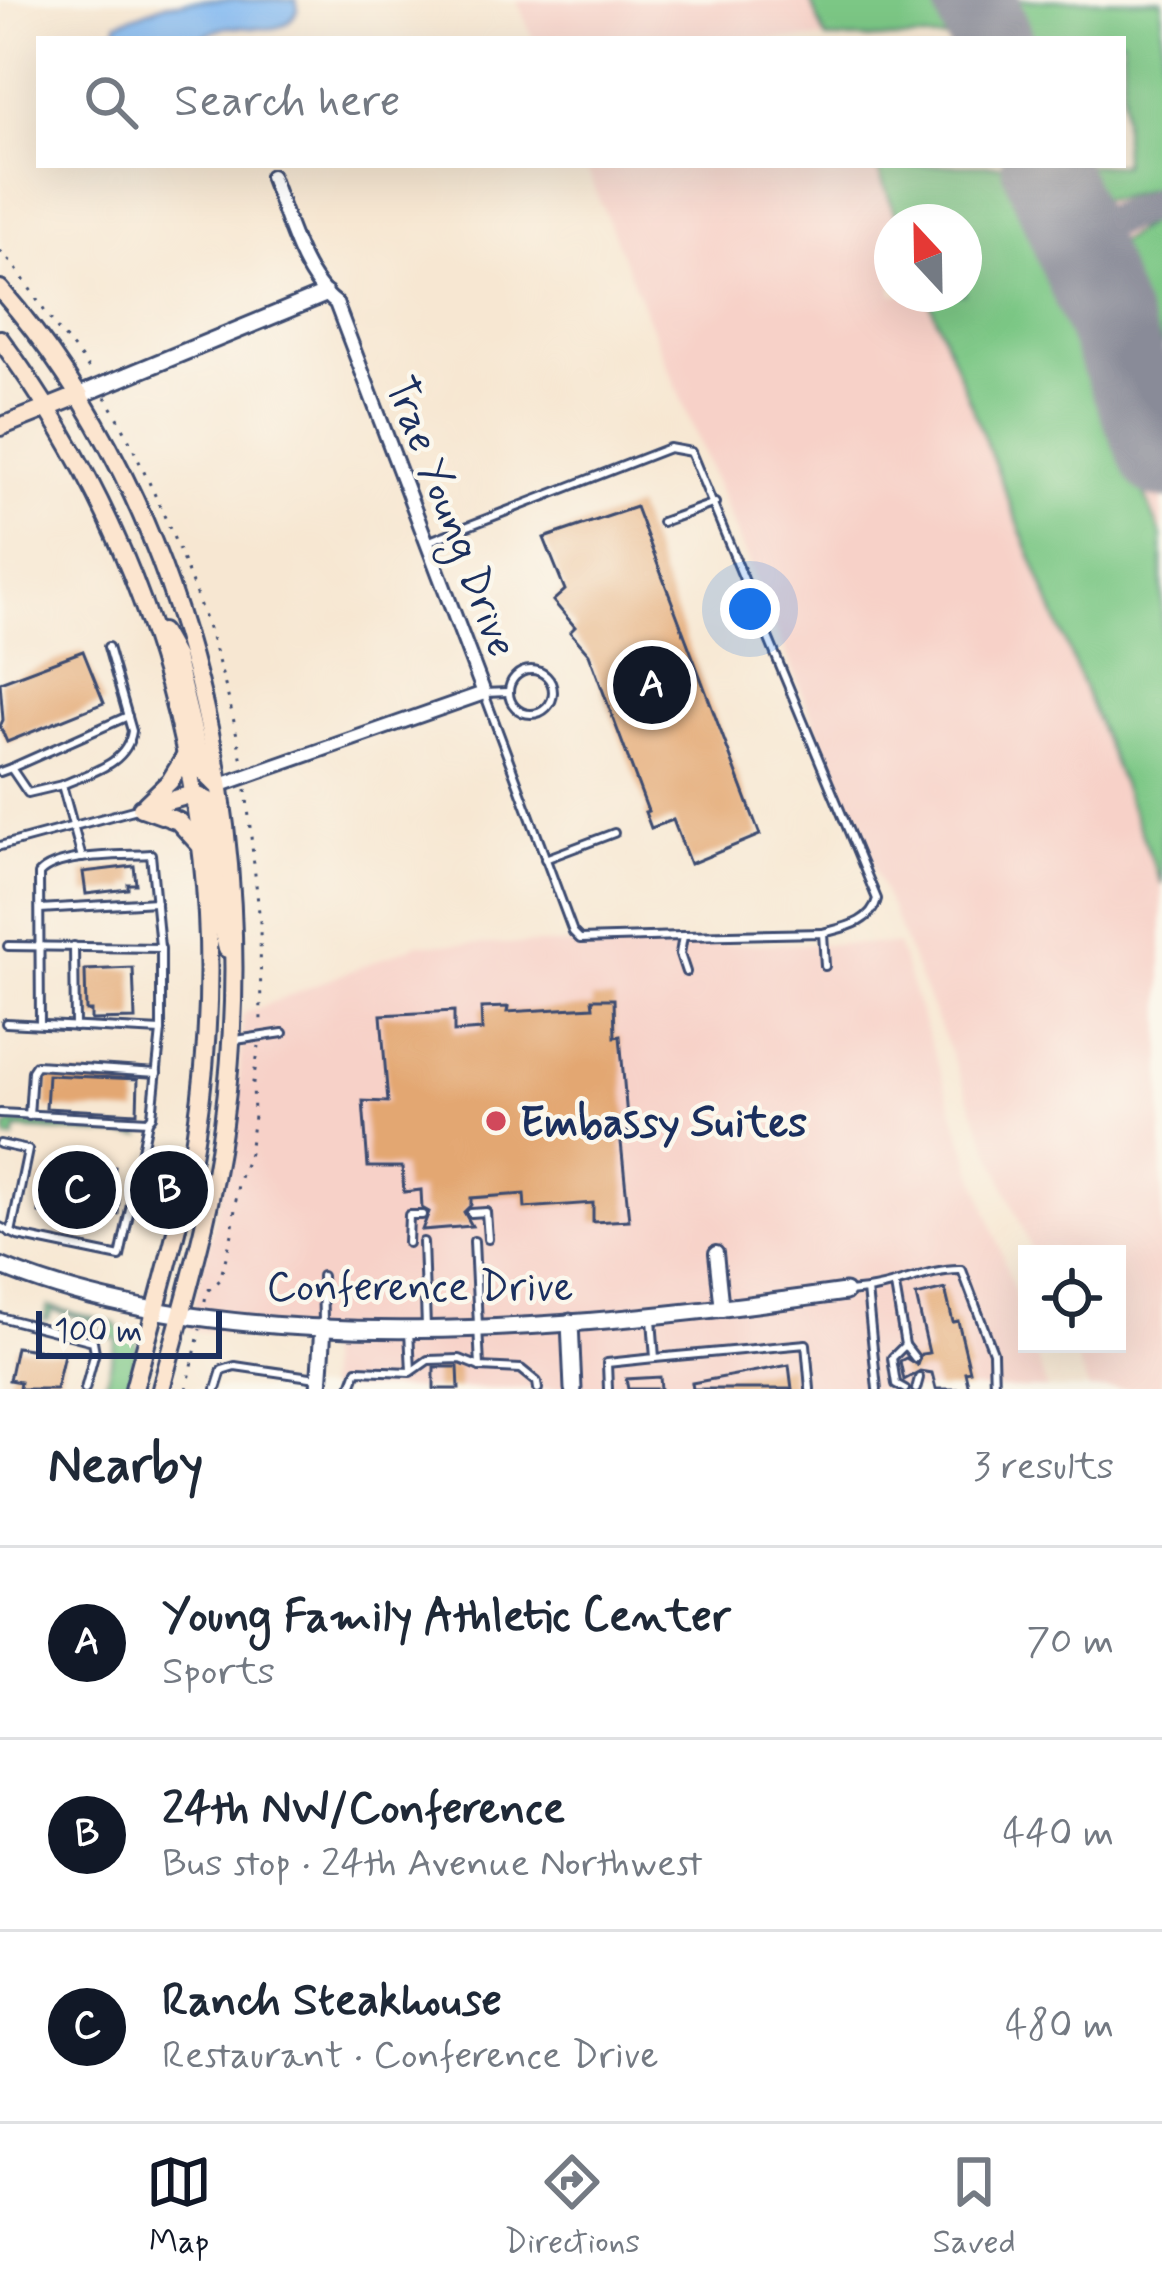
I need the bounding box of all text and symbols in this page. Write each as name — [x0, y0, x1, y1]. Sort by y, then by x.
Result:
search box — [36, 36, 1126, 168]
icon: search — [78, 69, 144, 135]
text: Search here — [174, 73, 401, 132]
north arrow — [874, 204, 982, 312]
street label: Trae Young Drive — [368, 369, 529, 667]
your location — [720, 579, 780, 639]
pin: A — [613, 640, 691, 730]
place label: Embassy Suites — [520, 1097, 807, 1152]
marker: Embassy Suites — [483, 1108, 509, 1134]
pin: C — [38, 1145, 116, 1235]
pin: B — [130, 1145, 208, 1235]
map controls — [1018, 1245, 1126, 1353]
button: locate — [1018, 1245, 1126, 1353]
street label: Conference Drive — [266, 1261, 574, 1316]
scale bar — [36, 1305, 222, 1358]
text: 100 m — [54, 1310, 143, 1354]
text: Nearby — [48, 1434, 203, 1500]
text: 3 results — [973, 1442, 1114, 1493]
text: Young Family Athletic Center — [162, 1588, 731, 1647]
text: A — [74, 1617, 100, 1668]
text: 70 m — [1026, 1617, 1114, 1668]
text: Sports — [162, 1647, 275, 1698]
text: 24th NW/Conference — [162, 1780, 565, 1839]
text: B — [75, 1809, 99, 1860]
text: 440 m — [1003, 1809, 1114, 1860]
text: Bus stop · 24th Avenue Northwest — [162, 1839, 703, 1890]
text: Ranch Steakhouse — [162, 1972, 502, 2031]
text: C — [73, 2001, 101, 2052]
text: 480 m — [1005, 2001, 1114, 2052]
text: Restaurant · Conference Drive — [162, 2031, 659, 2082]
tab: Map — [146, 2149, 212, 2265]
tab: Directions — [504, 2149, 640, 2265]
tab: Saved — [932, 2149, 1016, 2265]

